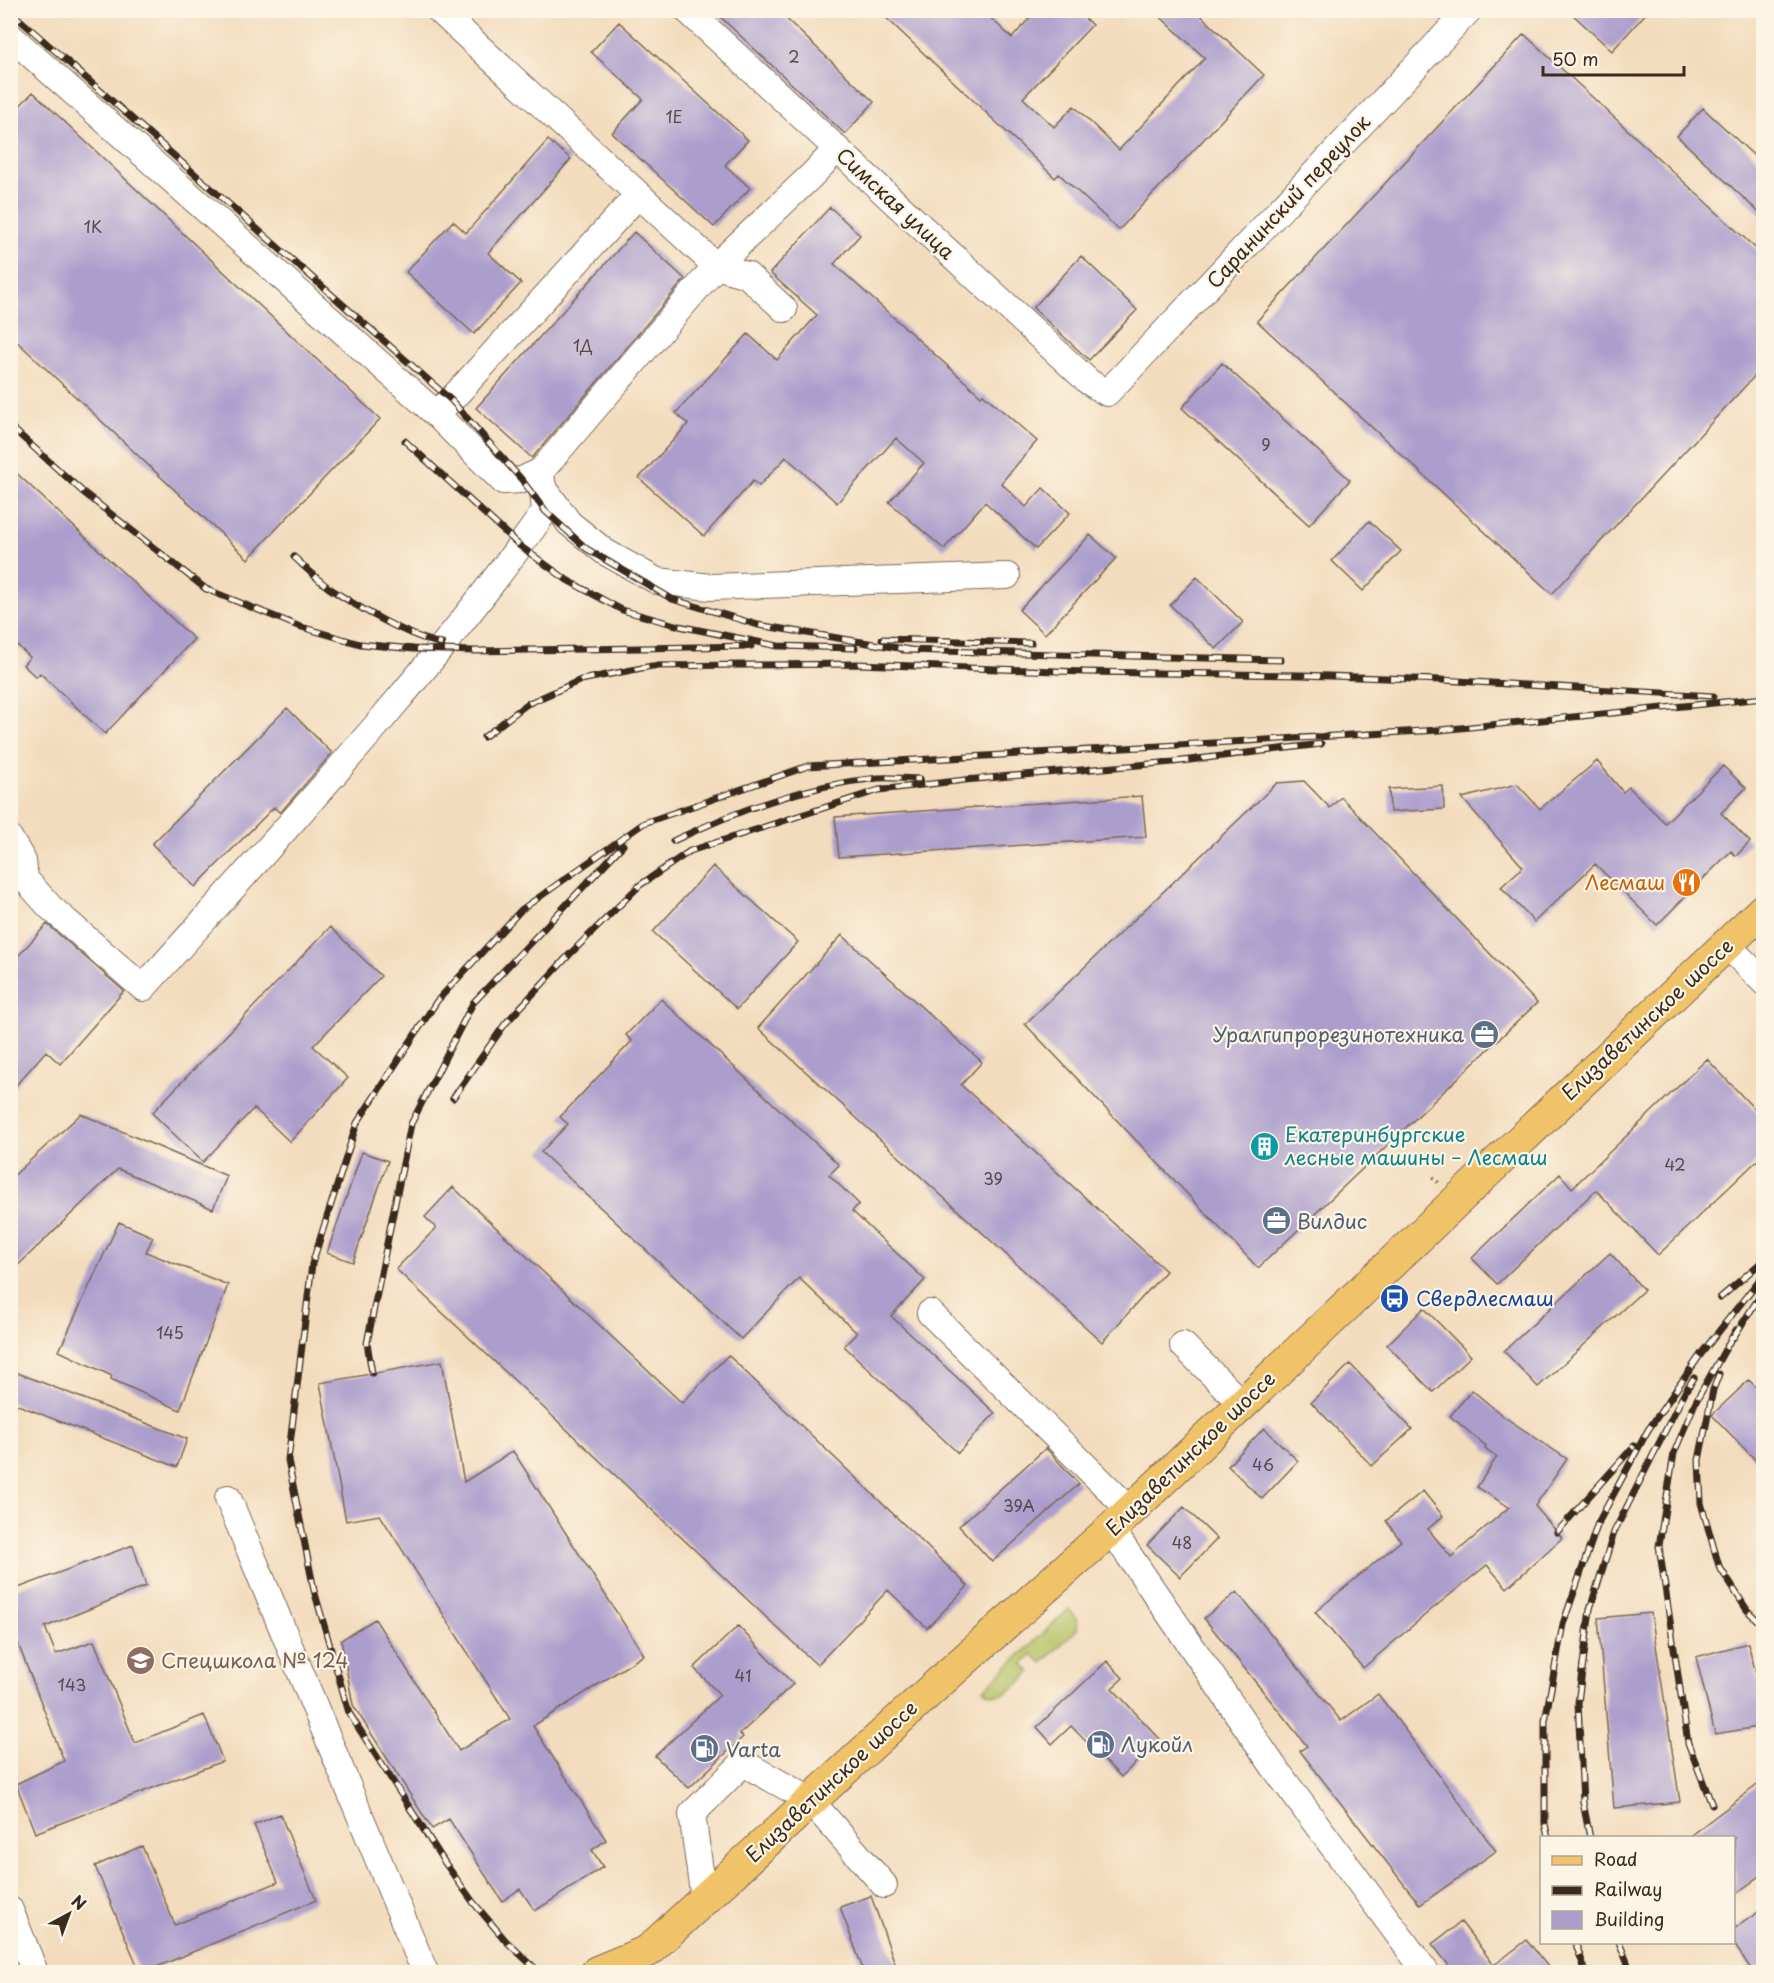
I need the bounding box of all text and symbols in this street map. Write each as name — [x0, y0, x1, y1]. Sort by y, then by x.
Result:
scale bar — [1543, 39, 1684, 77]
house number: 2 — [788, 44, 800, 68]
text: 50 m — [1552, 45, 1599, 72]
house number: 1Е — [665, 104, 683, 128]
street label: Саранинский переулок — [1199, 107, 1377, 295]
street label: Симская улица — [830, 140, 962, 266]
house number: 1К — [84, 214, 102, 238]
house number: 1Д — [573, 333, 593, 357]
house number: 9 — [1261, 432, 1271, 456]
restaurant icon: Лесмаш — [1670, 866, 1702, 898]
place label: Лесмаш — [1585, 867, 1665, 897]
street label: Елизаветинское шоссе — [1554, 931, 1740, 1107]
office icon: Уралгипрорезинотехника — [1469, 1018, 1501, 1050]
place label: Уралгипрорезинотехника — [1213, 1019, 1464, 1049]
place label: Екатеринбургские лесные машины – Лесмаш — [1284, 1119, 1548, 1172]
building icon: Екатеринбургские лесные машины – Лесмаш — [1248, 1130, 1280, 1162]
house number: 42 — [1664, 1152, 1686, 1176]
house number: 39 — [983, 1166, 1003, 1190]
office icon: Вилдис — [1260, 1205, 1292, 1237]
place label: Вилдис — [1297, 1206, 1367, 1236]
bus stop icon: Свердлесмаш — [1379, 1282, 1411, 1314]
place label: Свердлесмаш — [1416, 1283, 1554, 1313]
house number: 145 — [156, 1320, 184, 1344]
street label: Елизаветинское шоссе — [1098, 1364, 1282, 1542]
house number: 46 — [1252, 1452, 1274, 1476]
house number: 39А — [1003, 1493, 1035, 1517]
house number: 48 — [1172, 1530, 1192, 1554]
school or university icon: Спецшкола № 124 — [124, 1644, 156, 1676]
place label: Спецшкола № 124 — [161, 1645, 349, 1675]
house number: 41 — [735, 1663, 751, 1687]
house number: 143 — [58, 1672, 86, 1696]
street label: Елизаветинское шоссе — [738, 1693, 924, 1869]
fuel station icon: Лукойл — [1084, 1728, 1116, 1760]
place label: Лукойл — [1121, 1729, 1193, 1759]
fuel station icon: Varta — [689, 1733, 721, 1765]
place label: Varta — [726, 1734, 781, 1764]
legend — [1540, 1836, 1735, 1944]
text: Road — [1594, 1845, 1638, 1872]
text: Railway — [1594, 1875, 1662, 1902]
north arrow — [39, 1884, 99, 1944]
text: N — [67, 1889, 92, 1915]
text: Building — [1594, 1905, 1664, 1932]

